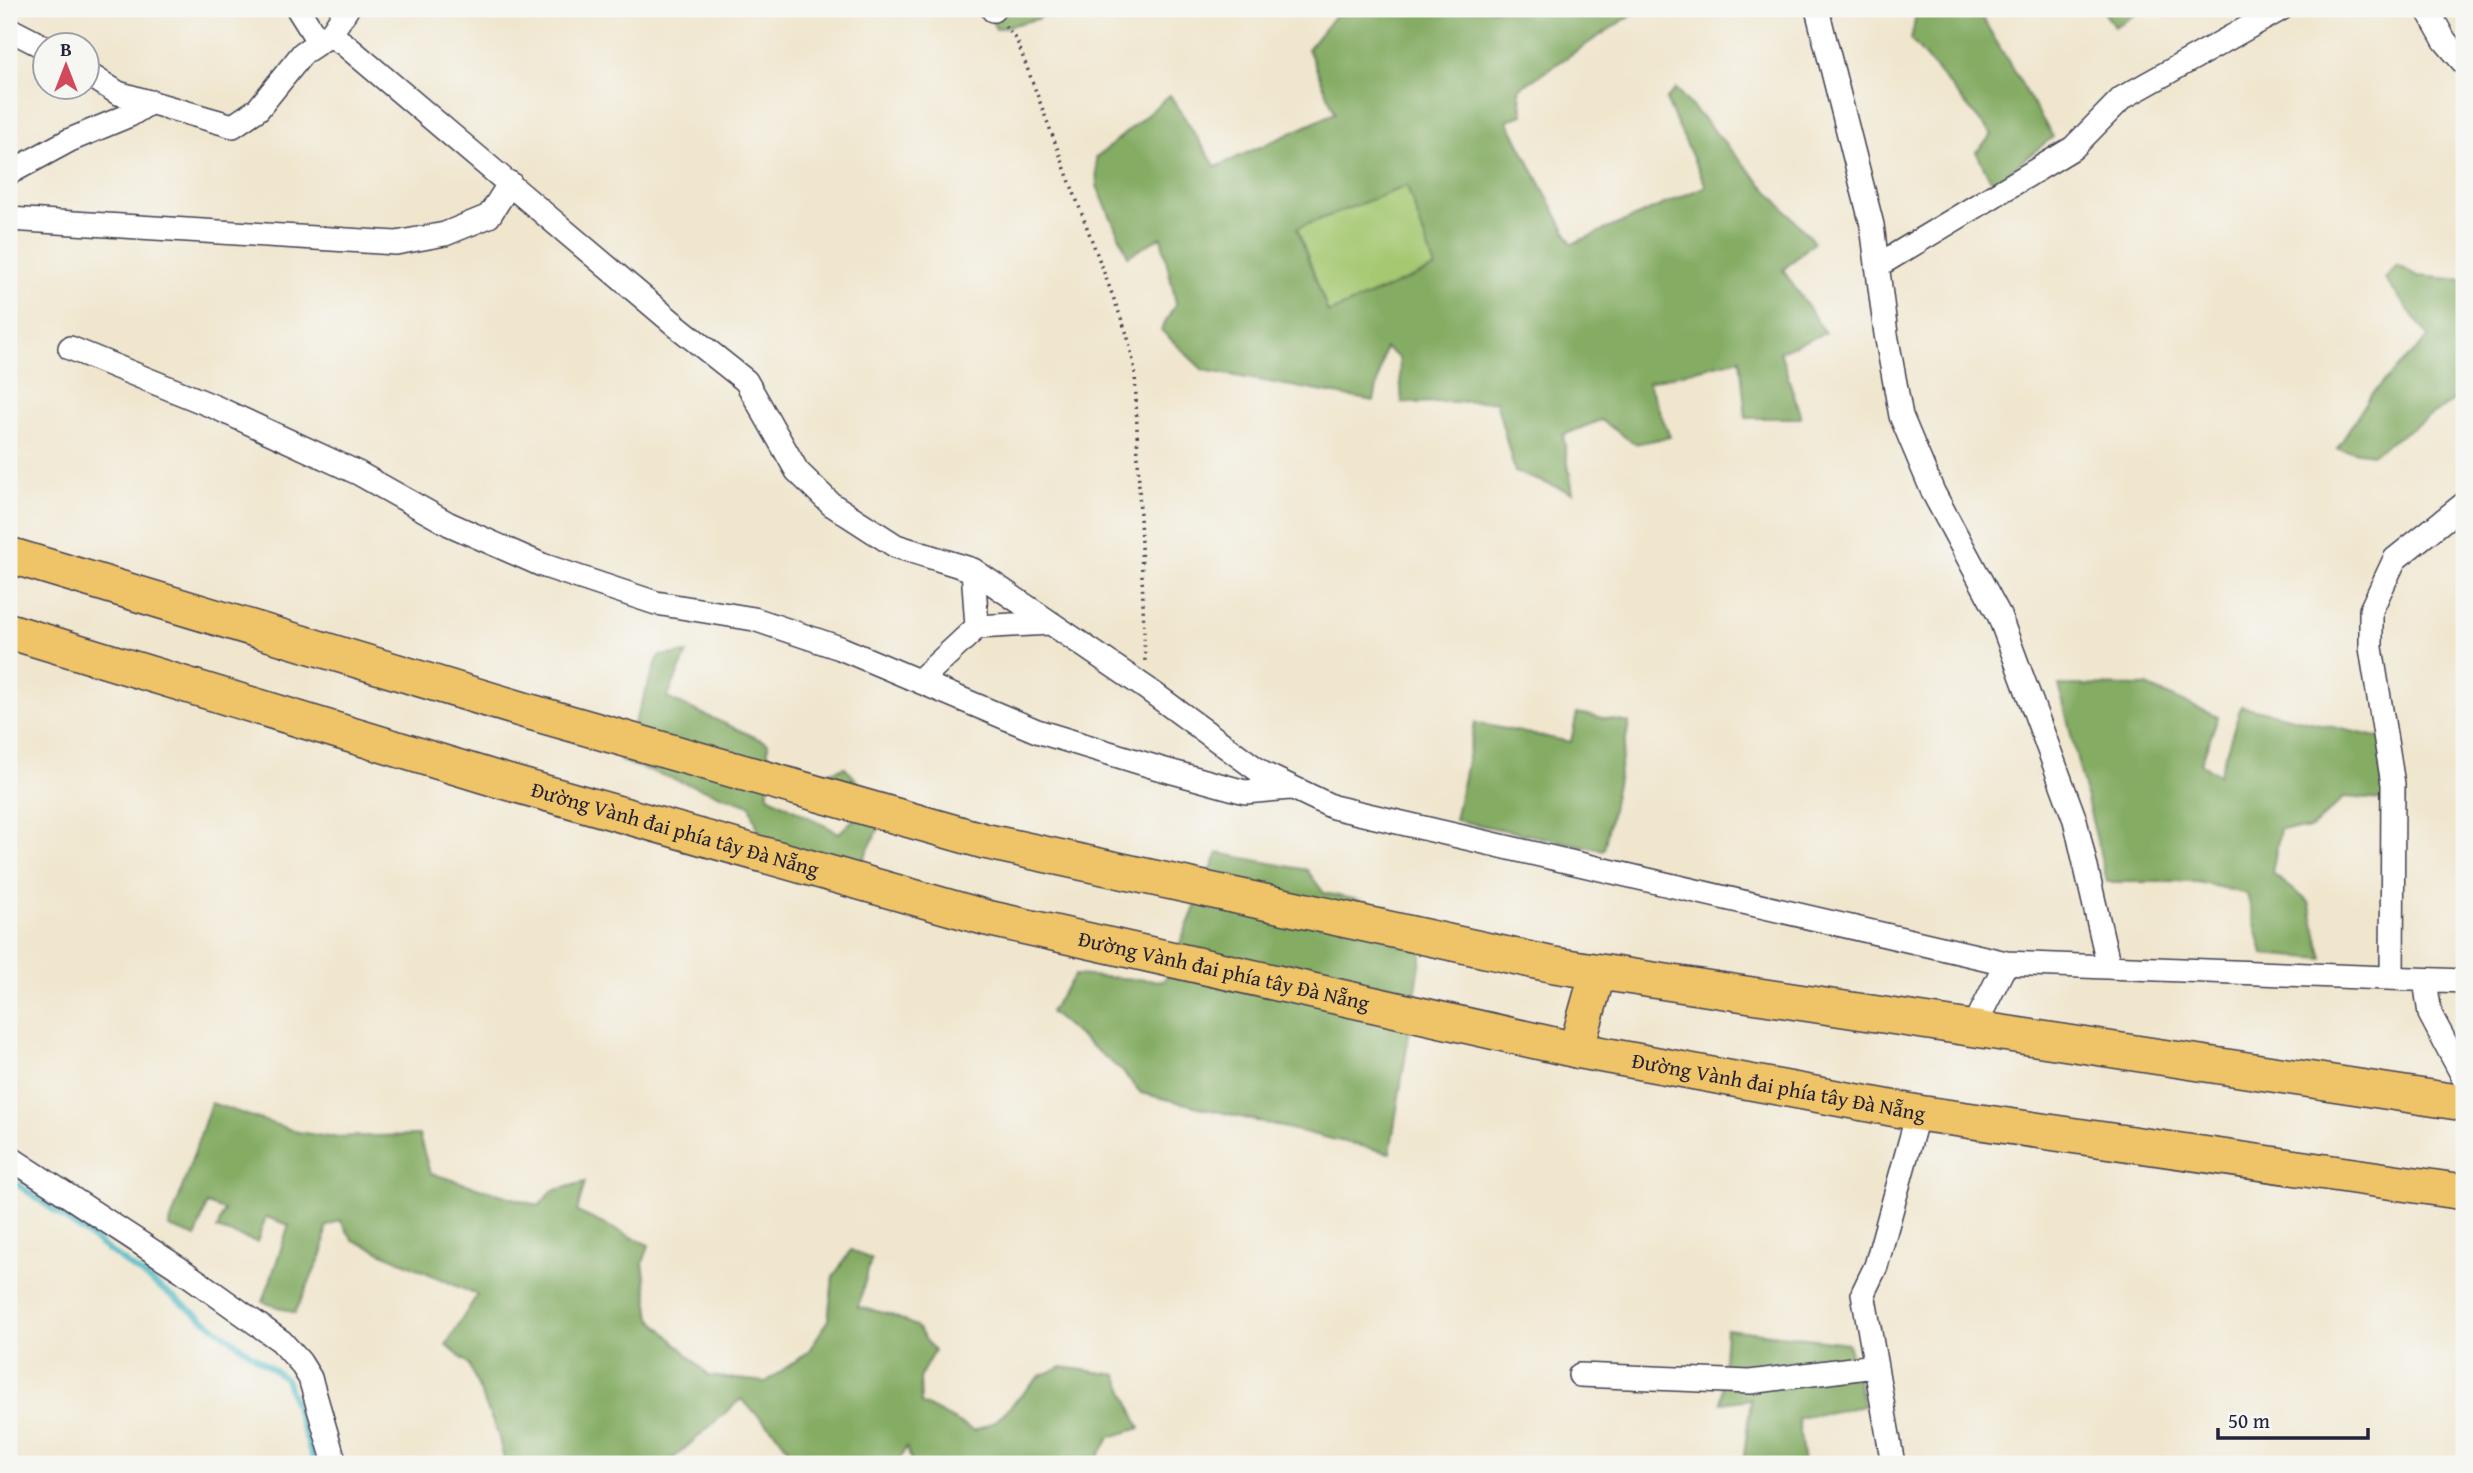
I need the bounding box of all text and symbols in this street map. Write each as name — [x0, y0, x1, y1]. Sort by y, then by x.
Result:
north arrow — [32, 32, 102, 102]
text: B — [60, 35, 72, 63]
street label: Đường Vành đai phía tây Đà Nẵng — [528, 774, 823, 885]
street label: Đường Vành đai phía tây Đà Nẵng — [1075, 923, 1373, 1018]
street label: Đường Vành đai phía tây Đà Nẵng — [1630, 1045, 1928, 1129]
scale bar — [2218, 1396, 2368, 1440]
text: 50 m — [2228, 1405, 2270, 1436]

